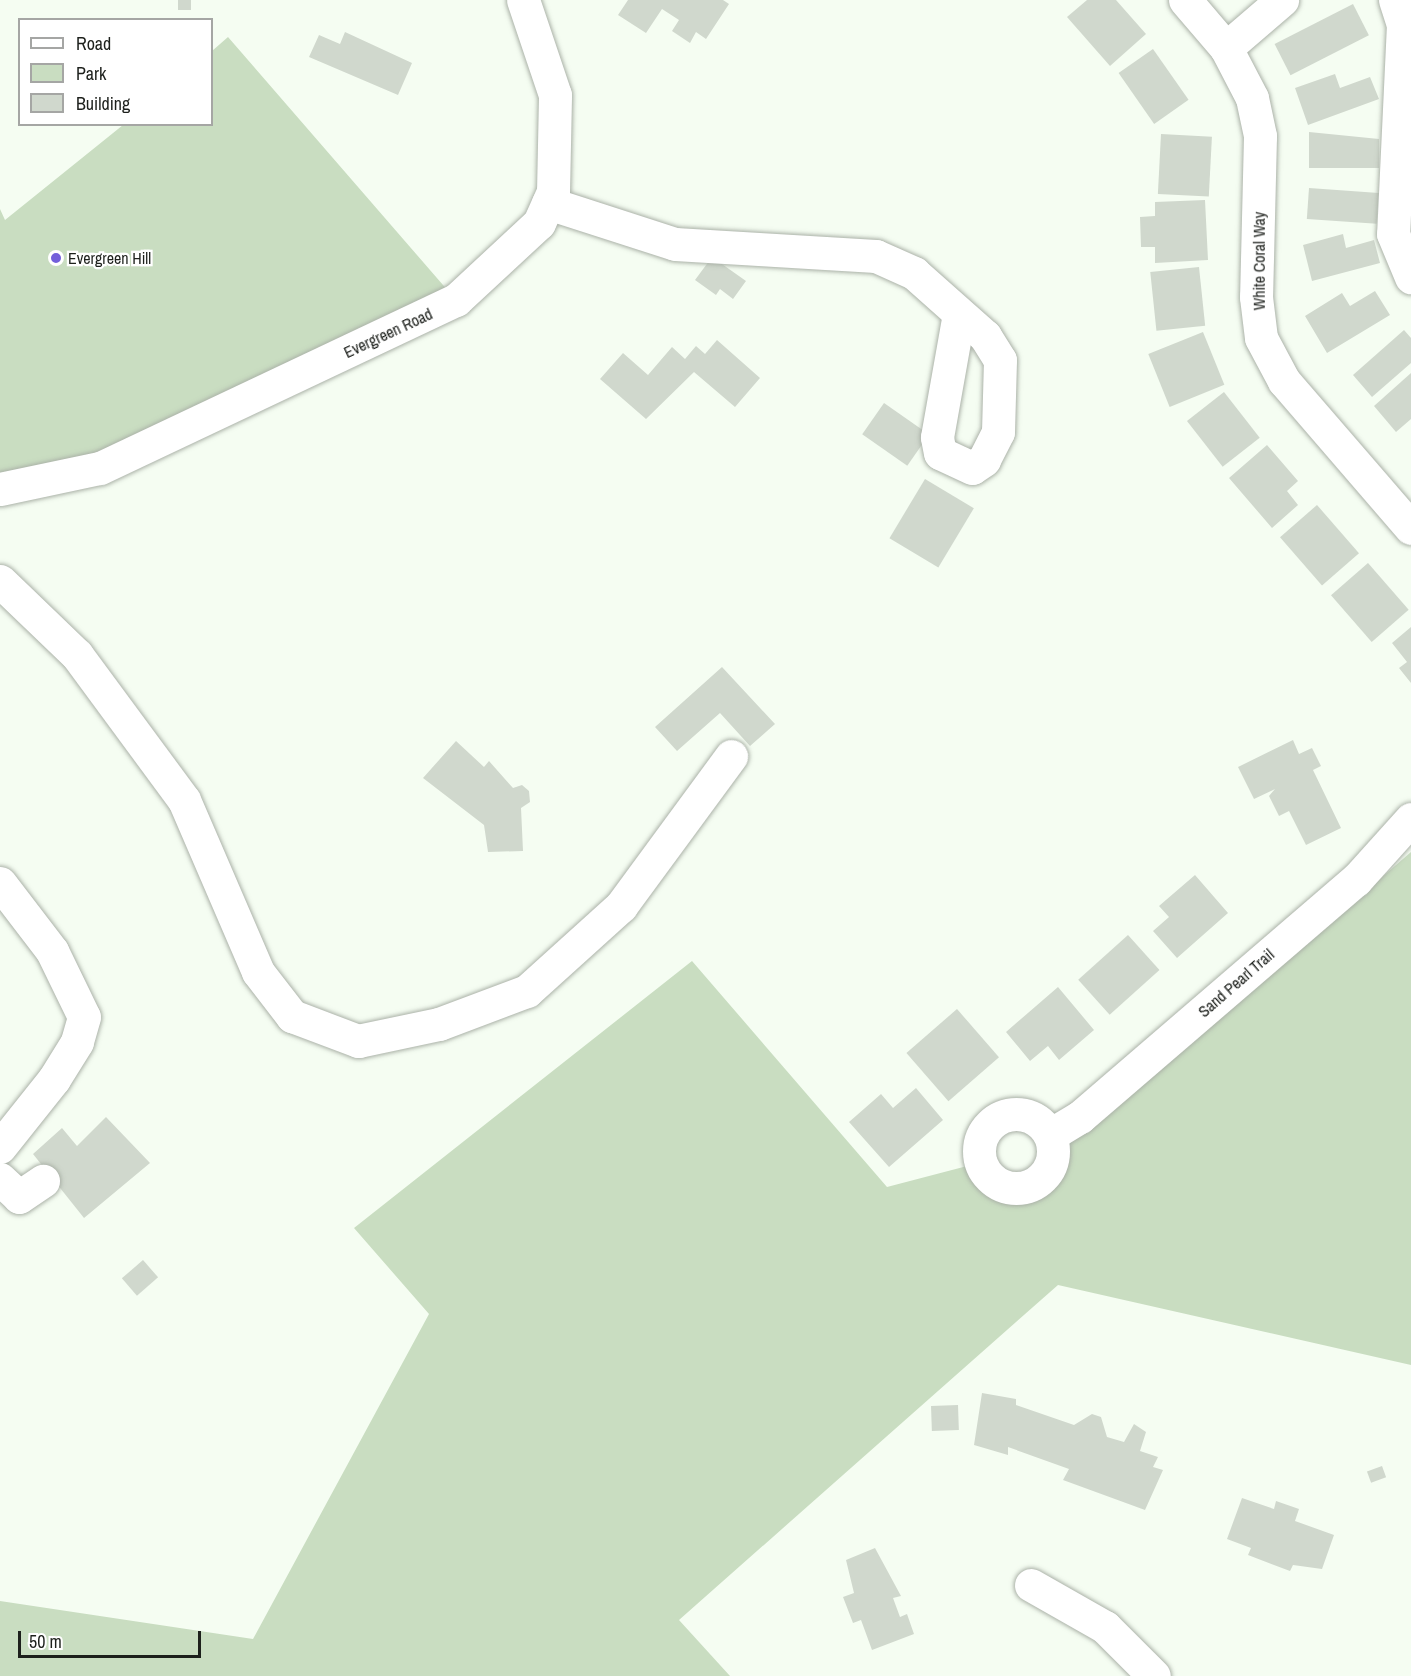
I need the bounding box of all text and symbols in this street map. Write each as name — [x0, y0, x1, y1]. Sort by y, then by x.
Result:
legend — [18, 18, 213, 126]
text: Road — [76, 31, 111, 56]
text: Park — [76, 61, 106, 86]
text: Building — [76, 91, 130, 116]
street label: White Coral Way — [1249, 212, 1269, 310]
place label: Evergreen Hill — [68, 248, 151, 268]
marker: Evergreen Hill — [49, 251, 63, 265]
street label: Evergreen Road — [341, 304, 435, 362]
street label: Sand Pearl Trail — [1194, 945, 1278, 1021]
scale bar — [21, 1619, 204, 1657]
text: 50 m — [29, 1629, 62, 1654]

